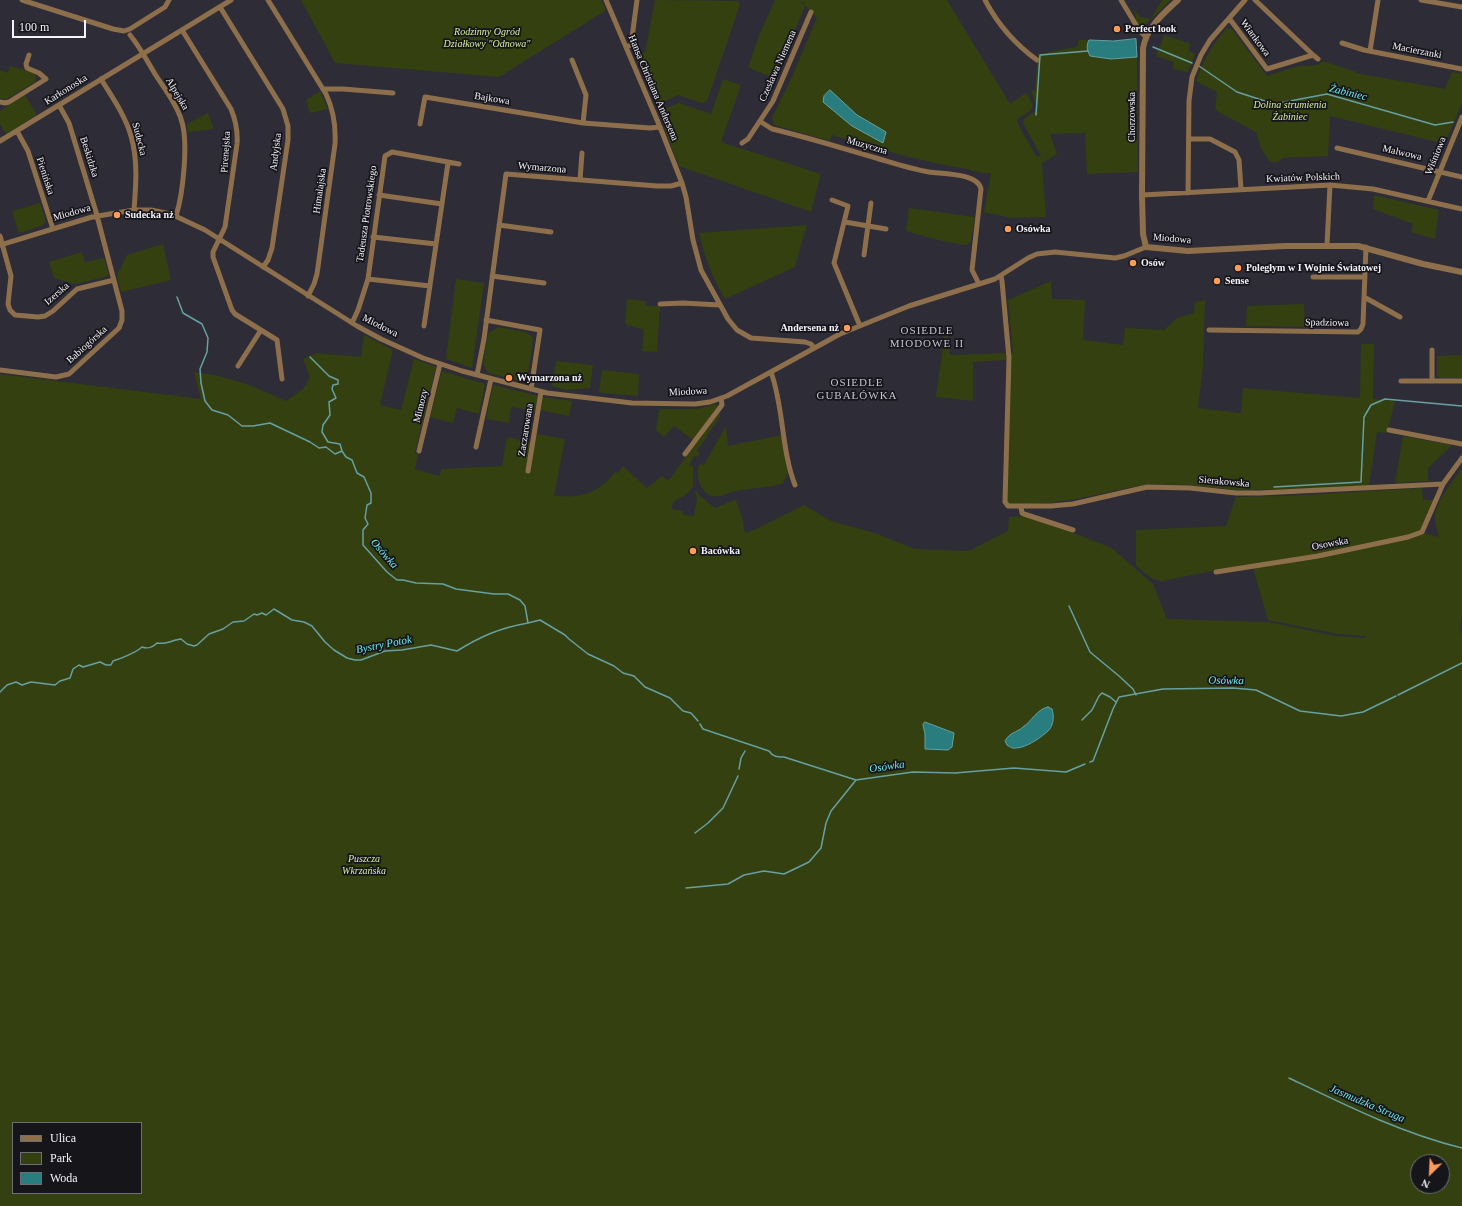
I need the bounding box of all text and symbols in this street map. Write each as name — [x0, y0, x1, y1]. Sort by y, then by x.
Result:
scale bar — [14, 12, 88, 38]
street label: Wiankowa — [1238, 17, 1272, 59]
text: 100 m — [19, 20, 49, 34]
place label: Perfect look — [1125, 23, 1176, 35]
marker: Perfect look — [1112, 24, 1122, 34]
park label: Rodzinny Ogród Działkowy "Odnowa" — [443, 26, 531, 50]
street label: Czesława Niemena — [757, 28, 799, 104]
street label: Hansa Christiana Andersena — [625, 33, 681, 143]
street label: Macierzanki — [1391, 40, 1443, 62]
street label: Karkonoska — [42, 72, 90, 108]
street label: Alpejska — [163, 76, 191, 112]
water label: Żabiniec — [1328, 82, 1368, 104]
street label: Bajkowa — [474, 90, 510, 108]
street label: Chorzowska — [1126, 92, 1138, 142]
park label: Dolina strumienia Żabiniec — [1253, 99, 1327, 122]
street label: Sudecka — [129, 121, 149, 157]
street label: Pirenejska — [219, 131, 233, 173]
street label: Andyjska — [268, 132, 284, 172]
street label: Muzyczna — [845, 134, 889, 158]
street label: Beskidzka — [77, 135, 101, 179]
street label: Wiśniowa — [1423, 135, 1449, 177]
street label: Malwowa — [1381, 143, 1423, 163]
street label: Pienińska — [33, 156, 57, 196]
street label: Wymarzona — [517, 160, 567, 176]
street label: Tadeusza Piotrowskiego — [354, 165, 380, 263]
street label: Himalajska — [311, 168, 329, 214]
street label: Kwiatów Polskich — [1266, 171, 1340, 185]
street label: Miodowa — [52, 202, 92, 224]
place label: Sudecka nż — [125, 209, 174, 221]
marker: Sudecka nż — [112, 210, 122, 220]
place label: Osówka — [1016, 223, 1050, 235]
marker: Osówka — [1003, 224, 1013, 234]
street label: Miodowa — [1152, 231, 1192, 247]
place label: Osów — [1141, 257, 1165, 269]
marker: Osów — [1128, 258, 1138, 268]
place label: Poległym w I Wojnie Światowej — [1246, 262, 1381, 274]
marker: Poległym w I Wojnie Światowej — [1233, 263, 1243, 273]
place label: Sense — [1225, 275, 1249, 287]
marker: Sense — [1212, 276, 1222, 286]
street label: Izerska — [42, 280, 72, 308]
street label: Miodowa — [360, 312, 400, 340]
street label: Spadziowa — [1305, 317, 1349, 329]
place label: Andersena nż — [780, 322, 839, 334]
marker: Andersena nż — [842, 323, 852, 333]
street label: Babiogórska — [64, 324, 110, 366]
district label: OSIEDLE MIODOWE II — [890, 324, 964, 350]
place label: Wymarzona nż — [517, 372, 582, 384]
marker: Wymarzona nż — [504, 373, 514, 383]
district label: OSIEDLE GUBAŁÓWKA — [816, 376, 898, 402]
street label: Miodowa — [669, 385, 707, 399]
street label: Mimozy — [411, 388, 431, 424]
street label: Zaczarowana — [516, 403, 536, 457]
street label: Sierakowska — [1198, 474, 1250, 490]
street label: Osowska — [1311, 535, 1349, 553]
water label: Osówka — [367, 536, 401, 572]
place label: Bacówka — [701, 545, 740, 557]
marker: Bacówka — [688, 546, 698, 556]
water label: Bystry Potok — [355, 633, 413, 657]
water label: Osówka — [1208, 674, 1244, 688]
water label: Osówka — [869, 758, 905, 776]
park label: Puszcza Wkrzańska — [342, 853, 386, 876]
water label: Jasmudzka Struga — [1327, 1082, 1407, 1126]
legend — [12, 1122, 142, 1194]
text: Ulica — [50, 1131, 76, 1145]
text: Park — [50, 1151, 72, 1165]
north arrow — [1410, 1154, 1450, 1194]
text: Woda — [50, 1171, 78, 1185]
text: N — [1419, 1177, 1432, 1191]

